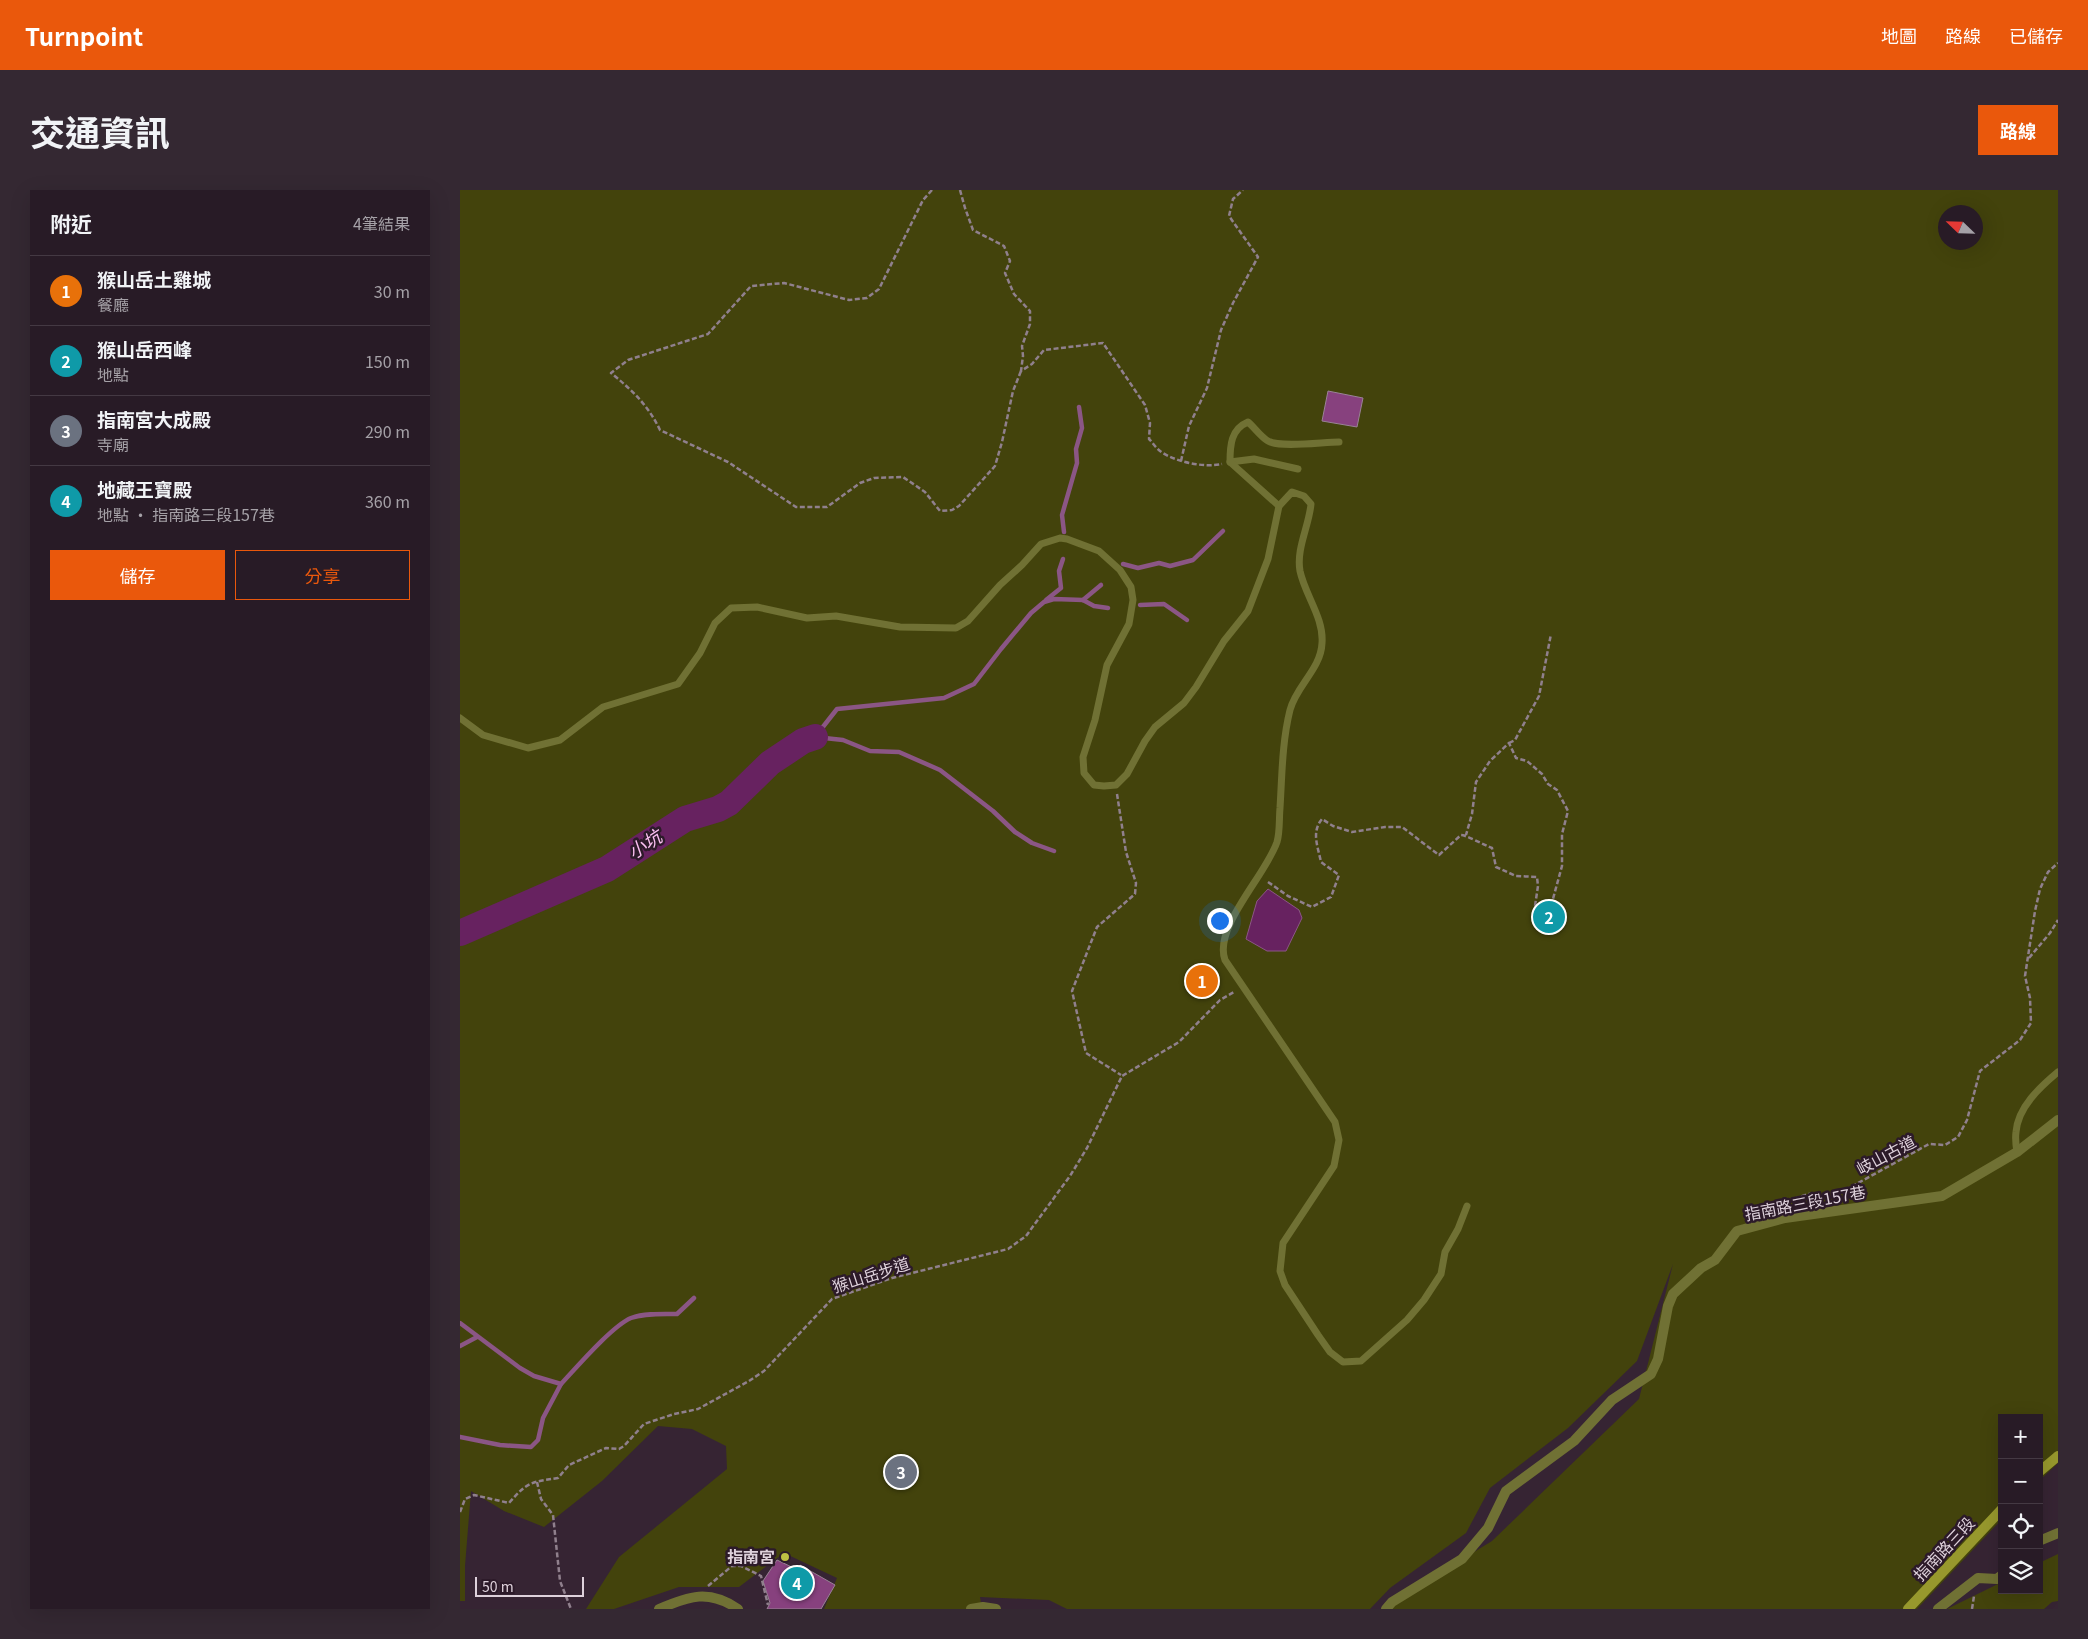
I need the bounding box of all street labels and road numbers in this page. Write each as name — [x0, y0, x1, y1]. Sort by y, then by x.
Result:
street label: 岐山古道 — [1852, 1128, 1919, 1180]
street label: 指南路三段157巷 — [1742, 1179, 1867, 1225]
street label: 猴山岳步道 — [829, 1250, 912, 1298]
street label: 指南路三段 — [1907, 1511, 1979, 1586]

